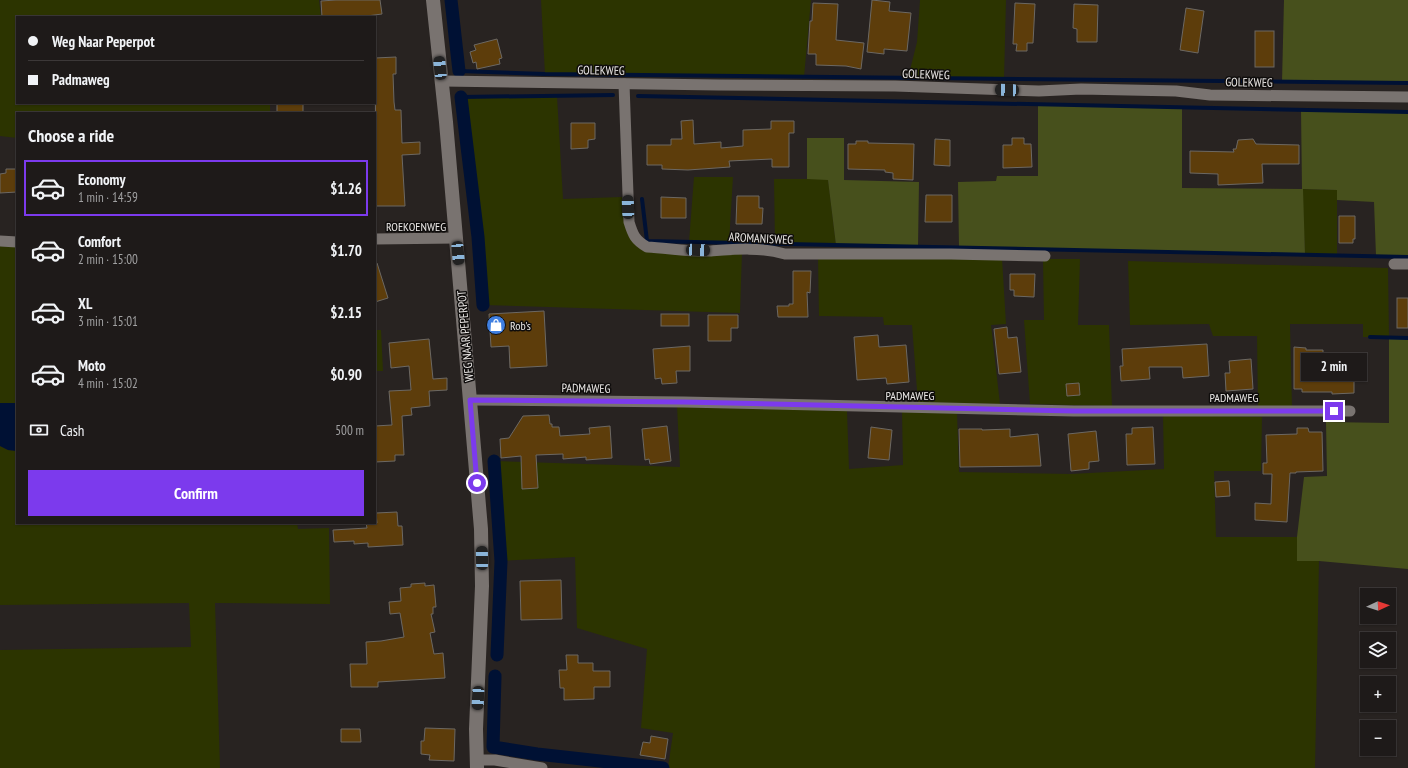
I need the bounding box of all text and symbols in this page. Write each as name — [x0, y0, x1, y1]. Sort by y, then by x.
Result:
text: Weg Naar Peperpot — [52, 32, 155, 51]
car — [433, 55, 447, 81]
street label: GOLEKWEG — [577, 62, 625, 78]
street label: GOLEKWEG — [902, 66, 950, 82]
text: Padmaweg — [52, 70, 110, 89]
street label: GOLEKWEG — [1225, 74, 1273, 90]
car — [995, 84, 1019, 96]
text: Choose a ride — [28, 124, 114, 147]
icon: car — [30, 170, 66, 206]
text: Economy — [78, 170, 126, 189]
text: $1.26 — [330, 179, 362, 198]
text: 1 min · 14:59 — [78, 189, 138, 206]
car — [622, 195, 634, 219]
street label: ROEKOENWEG — [386, 219, 446, 234]
street label: AROMANISWEG — [728, 229, 794, 247]
icon: car — [30, 232, 66, 268]
text: Comfort — [78, 232, 121, 251]
text: $1.70 — [330, 241, 362, 260]
car — [451, 241, 465, 265]
car — [686, 243, 710, 257]
text: 2 min · 15:00 — [78, 251, 138, 268]
street label: WEG NAAR PEPERPOT — [453, 289, 476, 382]
icon: car — [30, 294, 66, 330]
text: XL — [78, 294, 92, 313]
text: $2.15 — [330, 303, 362, 322]
text: 3 min · 15:01 — [78, 313, 138, 330]
shop icon: Rob's — [485, 314, 507, 336]
place label: Rob's — [510, 318, 531, 333]
callout: 2 min — [1301, 353, 1367, 381]
icon: car — [30, 356, 66, 392]
text: Moto — [78, 356, 106, 375]
text: 2 min — [1321, 358, 1347, 375]
text: $0.90 — [330, 365, 362, 384]
text: 4 min · 15:02 — [78, 375, 138, 392]
street label: PADMAWEG — [561, 380, 611, 396]
street label: PADMAWEG — [886, 388, 935, 403]
street label: PADMAWEG — [1210, 390, 1259, 405]
route end — [1325, 402, 1343, 420]
icon: cash — [28, 419, 50, 441]
text: Cash — [60, 421, 84, 440]
text: 500 m — [335, 422, 364, 439]
button: Confirm — [28, 470, 364, 516]
route start — [468, 474, 486, 492]
car — [476, 546, 488, 570]
north arrow — [1360, 588, 1396, 624]
map controls — [1360, 588, 1396, 756]
button: layers — [1360, 632, 1396, 668]
button: + — [1360, 676, 1396, 712]
car — [471, 686, 485, 710]
button: − — [1360, 720, 1396, 756]

